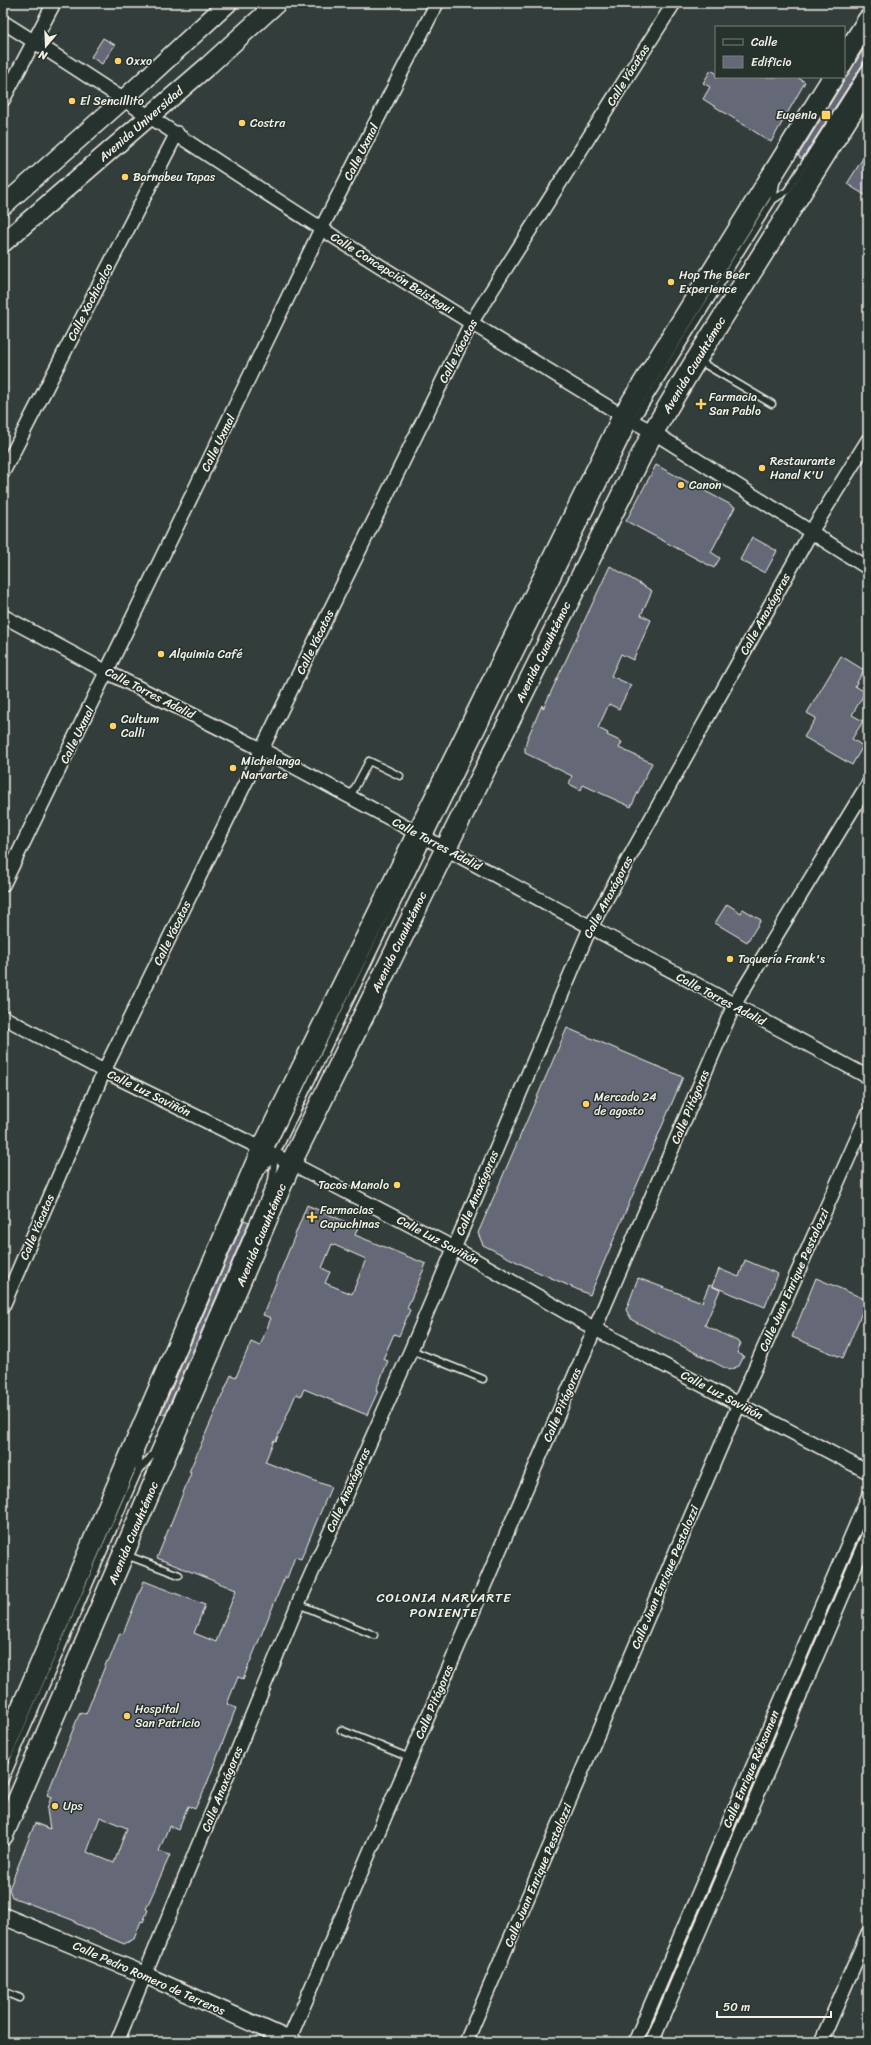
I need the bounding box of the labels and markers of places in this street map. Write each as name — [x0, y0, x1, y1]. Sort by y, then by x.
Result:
place label: Oxxo — [126, 50, 152, 72]
marker: Oxxo — [113, 56, 123, 66]
place label: El Sencillito — [80, 90, 144, 112]
marker: El Sencillito — [67, 96, 77, 106]
place label: Eugenia — [776, 104, 817, 126]
marker: Eugenia — [820, 109, 832, 121]
place label: Costra — [250, 112, 286, 134]
marker: Costra — [237, 118, 247, 128]
place label: Barnabeu Tapas — [133, 166, 216, 188]
marker: Barnabeu Tapas — [120, 172, 130, 182]
place label: Hop The Beer Experience — [679, 264, 751, 300]
marker: Hop The Beer Experience — [666, 277, 676, 287]
place label: Farmacia San Pablo — [709, 386, 761, 422]
marker: Farmacia San Pablo — [696, 399, 706, 409]
place label: Restaurante Hanal K'U — [770, 450, 836, 486]
marker: Restaurante Hanal K'U — [757, 463, 767, 473]
place label: Canon — [689, 474, 722, 496]
marker: Canon — [676, 480, 686, 490]
place label: Alquimia Café — [168, 643, 243, 665]
marker: Alquimia Café — [156, 649, 166, 659]
place label: Cultum Calli — [121, 708, 159, 744]
marker: Cultum Calli — [108, 721, 118, 731]
place label: Michelanga Narvarte — [241, 750, 301, 786]
marker: Michelanga Narvarte — [228, 763, 238, 773]
place label: Taquería Frank's — [738, 948, 825, 970]
marker: Taquería Frank's — [725, 954, 735, 964]
place label: Mercado 24 de agosto — [594, 1086, 657, 1122]
marker: Mercado 24 de agosto — [581, 1099, 591, 1109]
place label: Tacos Manolo — [318, 1174, 389, 1196]
marker: Tacos Manolo — [392, 1180, 402, 1190]
place label: Farmacias Capuchinas — [320, 1199, 380, 1235]
marker: Farmacias Capuchinas — [307, 1212, 317, 1222]
place label: Hospital San Patricio — [135, 1698, 200, 1734]
marker: Hospital San Patricio — [122, 1711, 132, 1721]
place label: Ups — [63, 1795, 83, 1817]
marker: Ups — [50, 1801, 60, 1811]

